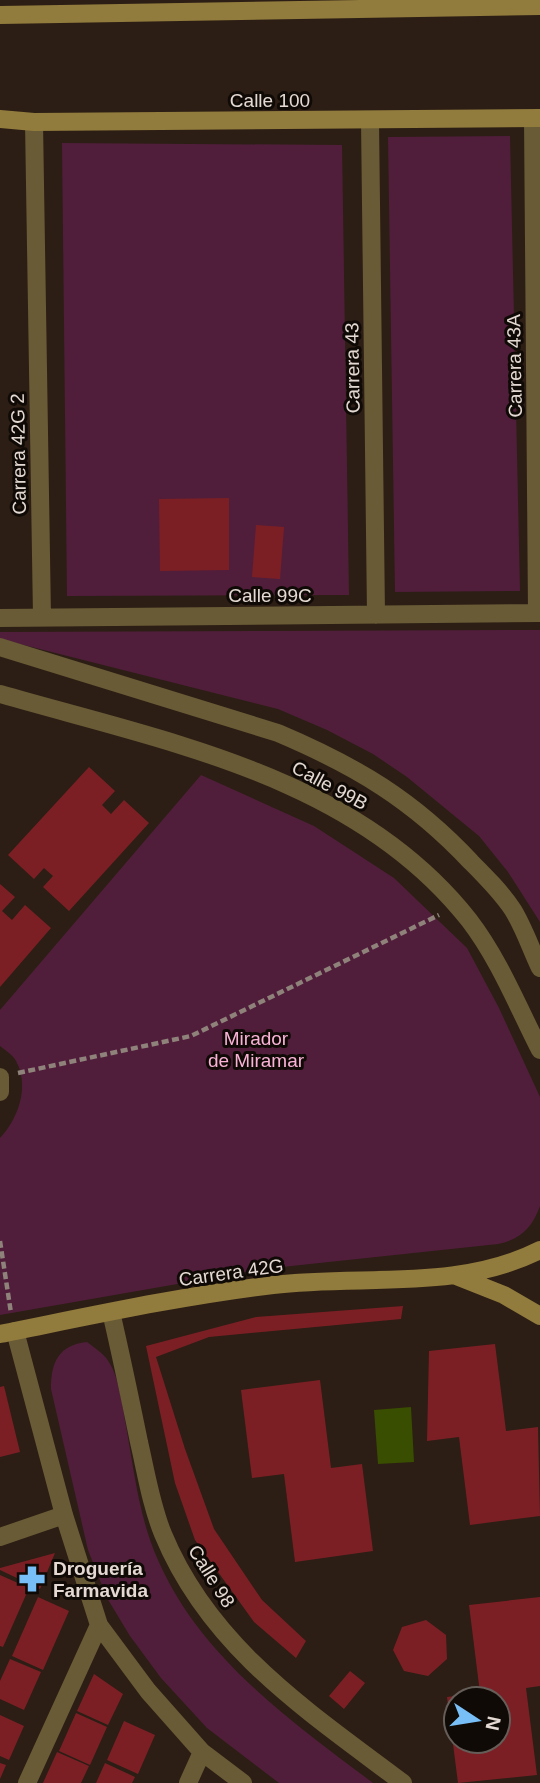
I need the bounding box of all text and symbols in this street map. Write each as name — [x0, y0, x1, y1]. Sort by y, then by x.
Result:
street label: Calle 100 — [230, 90, 310, 111]
street label: Carrera 43A — [503, 314, 526, 418]
street label: Carrera 43 — [341, 322, 364, 414]
street label: Carrera 42G 2 — [7, 393, 30, 515]
street label: Calle 99C — [228, 585, 312, 606]
street label: Calle 99B — [288, 757, 371, 814]
park label: Mirador de Miramar — [208, 1028, 305, 1071]
street label: Carrera 42G — [177, 1255, 285, 1290]
street label: Calle 98 — [184, 1541, 239, 1611]
place label: Droguería Farmavida — [53, 1558, 148, 1601]
pharmacy icon: Droguería Farmavida — [17, 1564, 47, 1594]
north arrow — [442, 1685, 512, 1755]
text: N — [481, 1715, 505, 1732]

